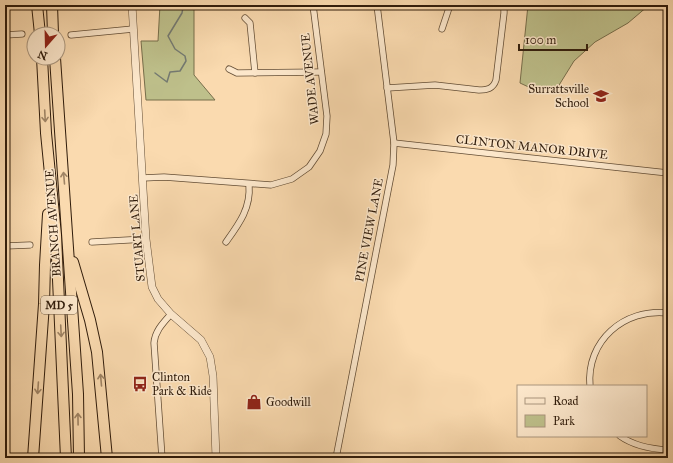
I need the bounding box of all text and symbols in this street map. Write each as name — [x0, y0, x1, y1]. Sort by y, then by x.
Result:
north arrow — [26, 26, 66, 66]
scale bar — [519, 26, 587, 52]
street label: WADE AVENUE — [298, 32, 322, 125]
text: 100 m — [525, 33, 556, 47]
text: N — [36, 47, 49, 63]
place label: Surrattsville School — [528, 82, 590, 110]
school or university icon: Surrattsville School — [592, 87, 610, 105]
one-way arrow — [42, 109, 49, 122]
street label: CLINTON MANOR DRIVE — [455, 132, 609, 162]
street label: BRANCH AVENUE — [42, 168, 64, 277]
one-way arrow — [60, 172, 67, 185]
street label: PINE VIEW LANE — [352, 177, 386, 283]
street label: STUART LANE — [126, 193, 148, 282]
road number: MD 5 — [41, 296, 77, 314]
one-way arrow — [57, 324, 64, 337]
place label: Clinton Park & Ride — [152, 370, 212, 398]
one-way arrow — [97, 374, 104, 387]
bus stop icon: Clinton Park & Ride — [131, 375, 149, 393]
one-way arrow — [35, 382, 42, 395]
legend — [517, 385, 647, 437]
shop icon: Goodwill — [245, 393, 263, 411]
text: Road — [553, 394, 579, 408]
place label: Goodwill — [266, 395, 311, 409]
one-way arrow — [74, 413, 82, 426]
text: Park — [553, 414, 575, 428]

